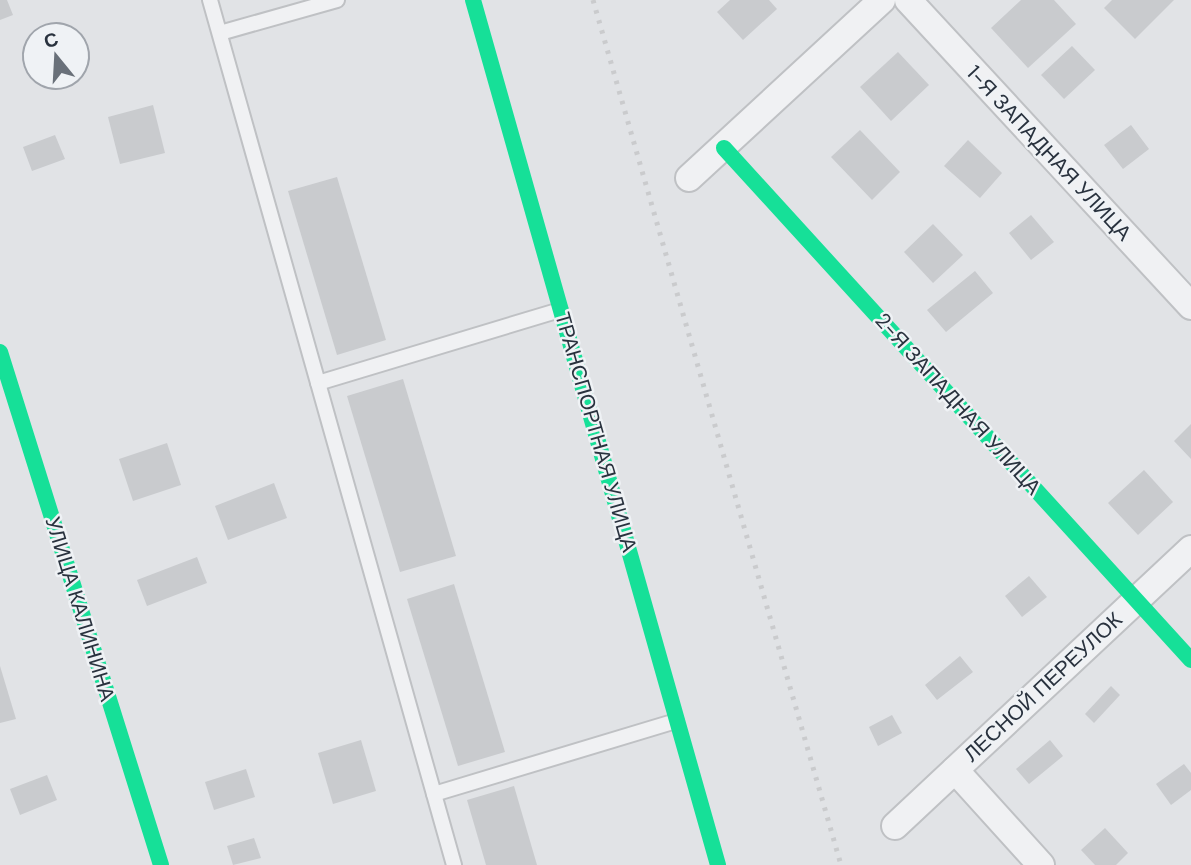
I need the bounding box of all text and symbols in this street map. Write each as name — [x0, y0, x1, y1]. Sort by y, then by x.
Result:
north arrow — [21, 21, 91, 91]
text: С — [41, 26, 62, 54]
street label: 1-Я ЗАПАДНАЯ УЛИЦА — [960, 59, 1138, 247]
street label: 2-Я ЗАПАДНАЯ УЛИЦА — [869, 307, 1047, 501]
street label: ТРАНСПОРТНАЯ УЛИЦА — [548, 309, 644, 555]
street label: УЛИЦА КАЛИНИНА — [39, 513, 121, 705]
street label: ЛЕСНОЙ ПЕРЕУЛОК — [958, 606, 1129, 768]

